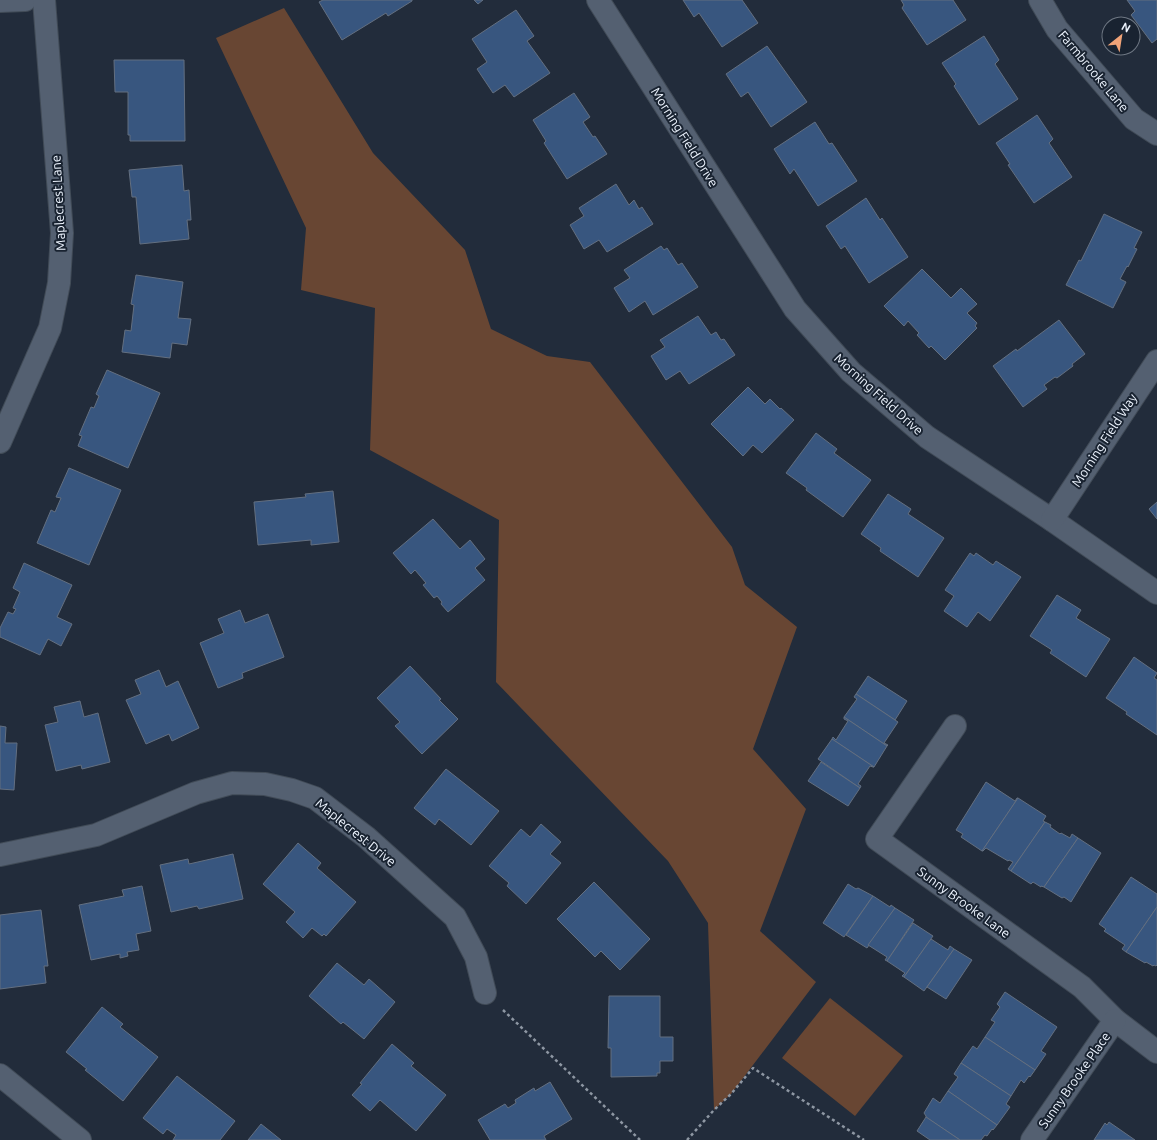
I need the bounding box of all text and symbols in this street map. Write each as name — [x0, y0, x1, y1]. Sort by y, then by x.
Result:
north arrow — [1101, 16, 1141, 56]
text: N — [1119, 20, 1133, 35]
street label: Farmbrooke Lane — [1056, 28, 1132, 114]
street label: Morning Field Drive — [649, 85, 721, 189]
street label: Maplecrest Lane — [48, 155, 68, 251]
street label: Morning Field Drive — [832, 351, 926, 437]
street label: Morning Field Way — [1069, 391, 1139, 489]
street label: Maplecrest Drive — [313, 795, 399, 869]
street label: Sunny Brooke Lane — [915, 864, 1013, 940]
street label: Sunny Brooke Place — [1036, 1029, 1112, 1131]

